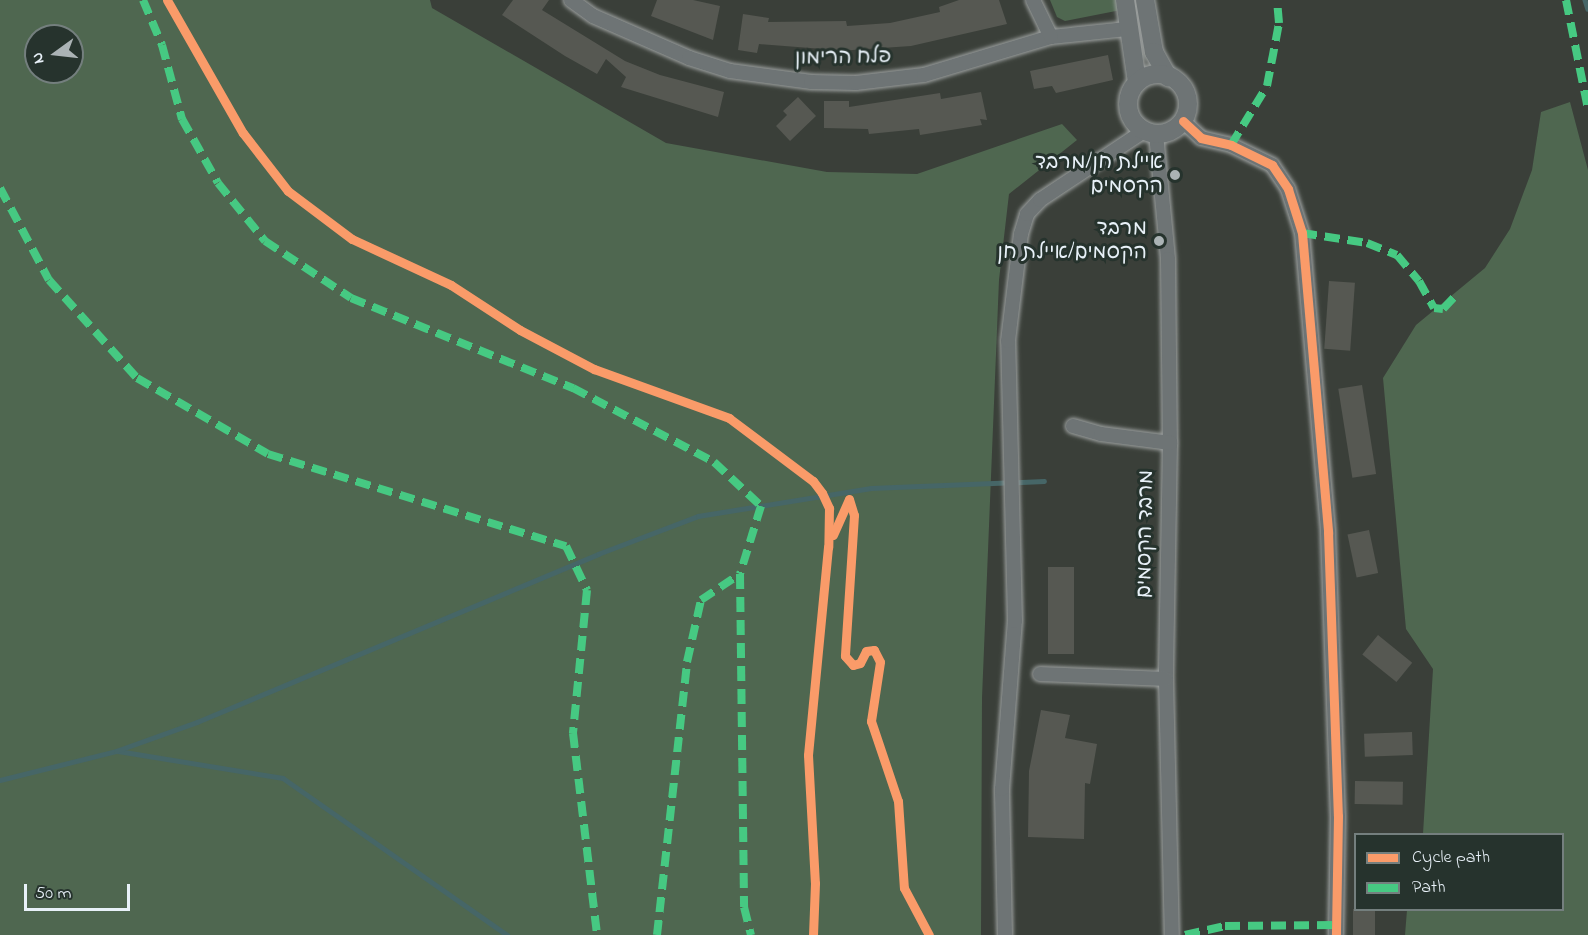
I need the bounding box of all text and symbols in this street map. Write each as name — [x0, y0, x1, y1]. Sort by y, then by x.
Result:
north arrow — [24, 24, 84, 84]
street label: פלח הרימון — [795, 45, 891, 71]
text: N — [26, 50, 52, 66]
place label: איילת חן/מרבד הקסמים — [1035, 150, 1163, 200]
marker: איילת חן/מרבד הקסמים — [1168, 168, 1182, 182]
place label: מרבד הקסמים/איילת חן — [997, 216, 1147, 266]
marker: מרבד הקסמים/איילת חן — [1152, 234, 1166, 248]
street label: מרבד הקסמים — [1132, 470, 1160, 598]
legend — [1354, 833, 1564, 911]
text: Cycle path — [1412, 845, 1490, 871]
scale bar — [27, 872, 134, 910]
text: Path — [1412, 875, 1446, 901]
text: 50 m — [35, 881, 72, 907]

